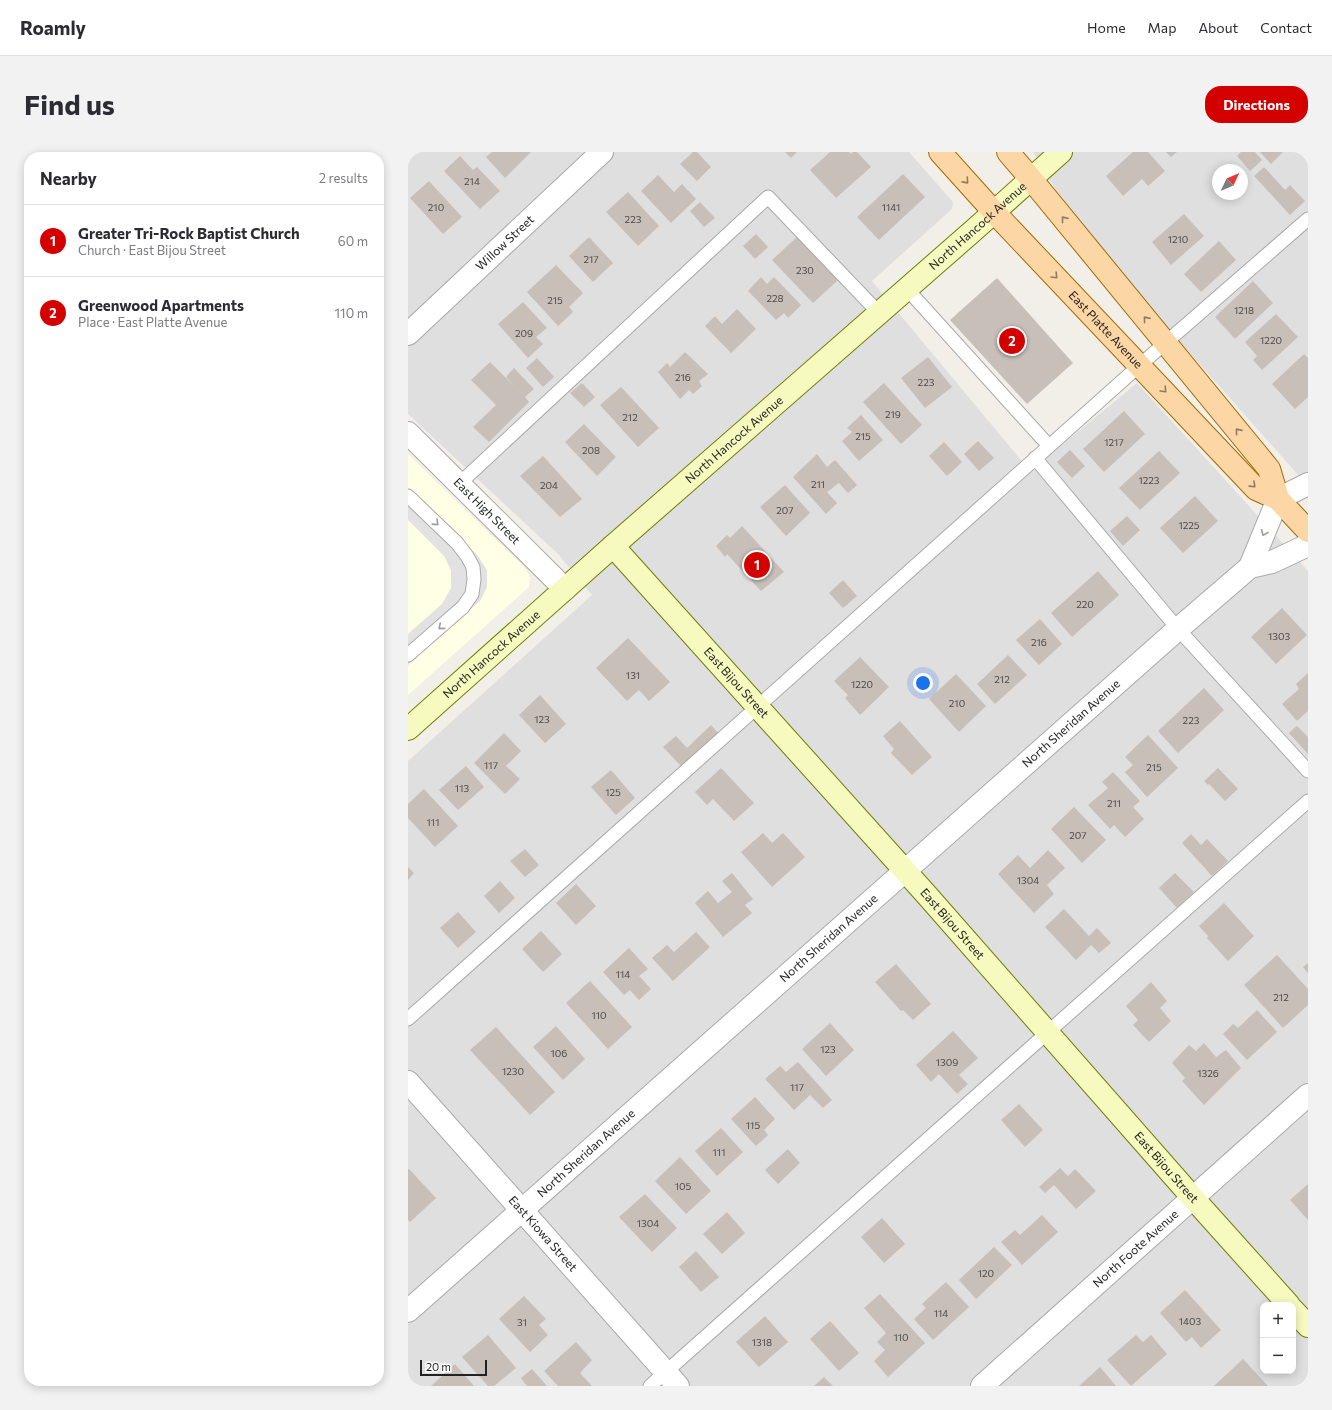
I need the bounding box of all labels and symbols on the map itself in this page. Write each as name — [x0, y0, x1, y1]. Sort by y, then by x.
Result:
north arrow — [1212, 164, 1248, 200]
house number: 214 — [464, 175, 480, 187]
one-way arrow — [961, 176, 969, 184]
street label: North Hancock Avenue — [926, 179, 1029, 272]
house number: 210 — [428, 201, 444, 213]
house number: 1141 — [882, 201, 900, 213]
street label: Willow Street — [472, 212, 536, 273]
house number: 223 — [625, 213, 642, 225]
one-way arrow — [1061, 216, 1068, 224]
house number: 1210 — [1168, 233, 1188, 245]
house number: 217 — [583, 253, 599, 265]
house number: 230 — [796, 264, 814, 276]
one-way arrow — [1050, 271, 1058, 279]
street label: East Platte Avenue — [1066, 288, 1146, 371]
house number: 228 — [766, 292, 784, 304]
house number: 215 — [547, 294, 563, 306]
house number: 1218 — [1234, 304, 1254, 316]
one-way arrow — [1144, 317, 1151, 324]
pin: 2 — [999, 326, 1025, 356]
house number: 209 — [515, 327, 533, 339]
house number: 1220 — [1260, 334, 1282, 346]
house number: 216 — [675, 371, 691, 383]
house number: 223 — [918, 376, 935, 388]
one-way arrow — [1159, 385, 1167, 393]
street label: North Hancock Avenue — [682, 393, 785, 486]
house number: 219 — [885, 408, 901, 420]
house number: 212 — [622, 411, 638, 423]
one-way arrow — [1235, 428, 1242, 435]
house number: 215 — [855, 430, 871, 442]
house number: 1217 — [1104, 436, 1124, 448]
house number: 208 — [582, 444, 600, 456]
house number: 1223 — [1138, 474, 1160, 486]
street label: East High Street — [451, 475, 524, 547]
house number: 211 — [811, 478, 825, 490]
house number: 204 — [540, 479, 558, 491]
one-way arrow — [1248, 480, 1256, 488]
house number: 207 — [776, 504, 794, 516]
one-way arrow — [431, 518, 439, 526]
house number: 1225 — [1178, 519, 1200, 531]
one-way arrow — [1261, 530, 1269, 537]
pin: 1 — [744, 550, 770, 580]
house number: 220 — [1076, 598, 1094, 610]
street label: North Hancock Avenue — [440, 607, 542, 701]
one-way arrow — [438, 622, 446, 629]
house number: 1303 — [1268, 630, 1290, 642]
house number: 216 — [1031, 636, 1047, 648]
street label: East Bijou Street — [701, 644, 772, 720]
house number: 131 — [626, 669, 640, 681]
your location — [913, 673, 933, 693]
house number: 212 — [994, 673, 1010, 685]
street label: North Sheridan Avenue — [1019, 676, 1122, 770]
house number: 1220 — [851, 678, 873, 690]
house number: 210 — [949, 697, 965, 709]
house number: 123 — [534, 713, 550, 725]
house number: 223 — [1183, 714, 1200, 726]
house number: 117 — [484, 759, 498, 771]
house number: 215 — [1146, 761, 1162, 773]
house number: 113 — [455, 782, 469, 794]
house number: 125 — [605, 786, 621, 798]
house number: 211 — [1107, 797, 1121, 809]
house number: 111 — [427, 816, 439, 828]
house number: 207 — [1069, 829, 1087, 841]
house number: 1304 — [1017, 874, 1039, 886]
street label: East Bijou Street — [918, 885, 988, 962]
street label: North Sheridan Avenue — [776, 891, 880, 985]
house number: 114 — [616, 968, 630, 980]
house number: 212 — [1273, 991, 1289, 1003]
house number: 110 — [591, 1009, 607, 1021]
house number: 123 — [820, 1043, 836, 1055]
house number: 106 — [551, 1047, 567, 1059]
house number: 1309 — [936, 1056, 958, 1068]
house number: 1230 — [502, 1065, 524, 1077]
house number: 1326 — [1197, 1067, 1219, 1079]
house number: 117 — [790, 1081, 804, 1093]
street label: North Sheridan Avenue — [534, 1105, 637, 1199]
house number: 115 — [746, 1119, 760, 1131]
street label: East Bijou Street — [1132, 1128, 1202, 1205]
house number: 111 — [713, 1146, 725, 1158]
house number: 105 — [675, 1180, 692, 1192]
street label: East Kiowa Street — [506, 1192, 581, 1274]
street label: North Foote Avenue — [1089, 1206, 1181, 1290]
house number: 1304 — [637, 1217, 659, 1229]
house number: 120 — [978, 1267, 994, 1279]
house number: 114 — [934, 1307, 948, 1319]
house number: 1403 — [1179, 1315, 1202, 1327]
house number: 31 — [517, 1316, 527, 1328]
house number: 110 — [893, 1331, 909, 1343]
house number: 1318 — [752, 1336, 772, 1348]
scale bar — [420, 1358, 487, 1377]

